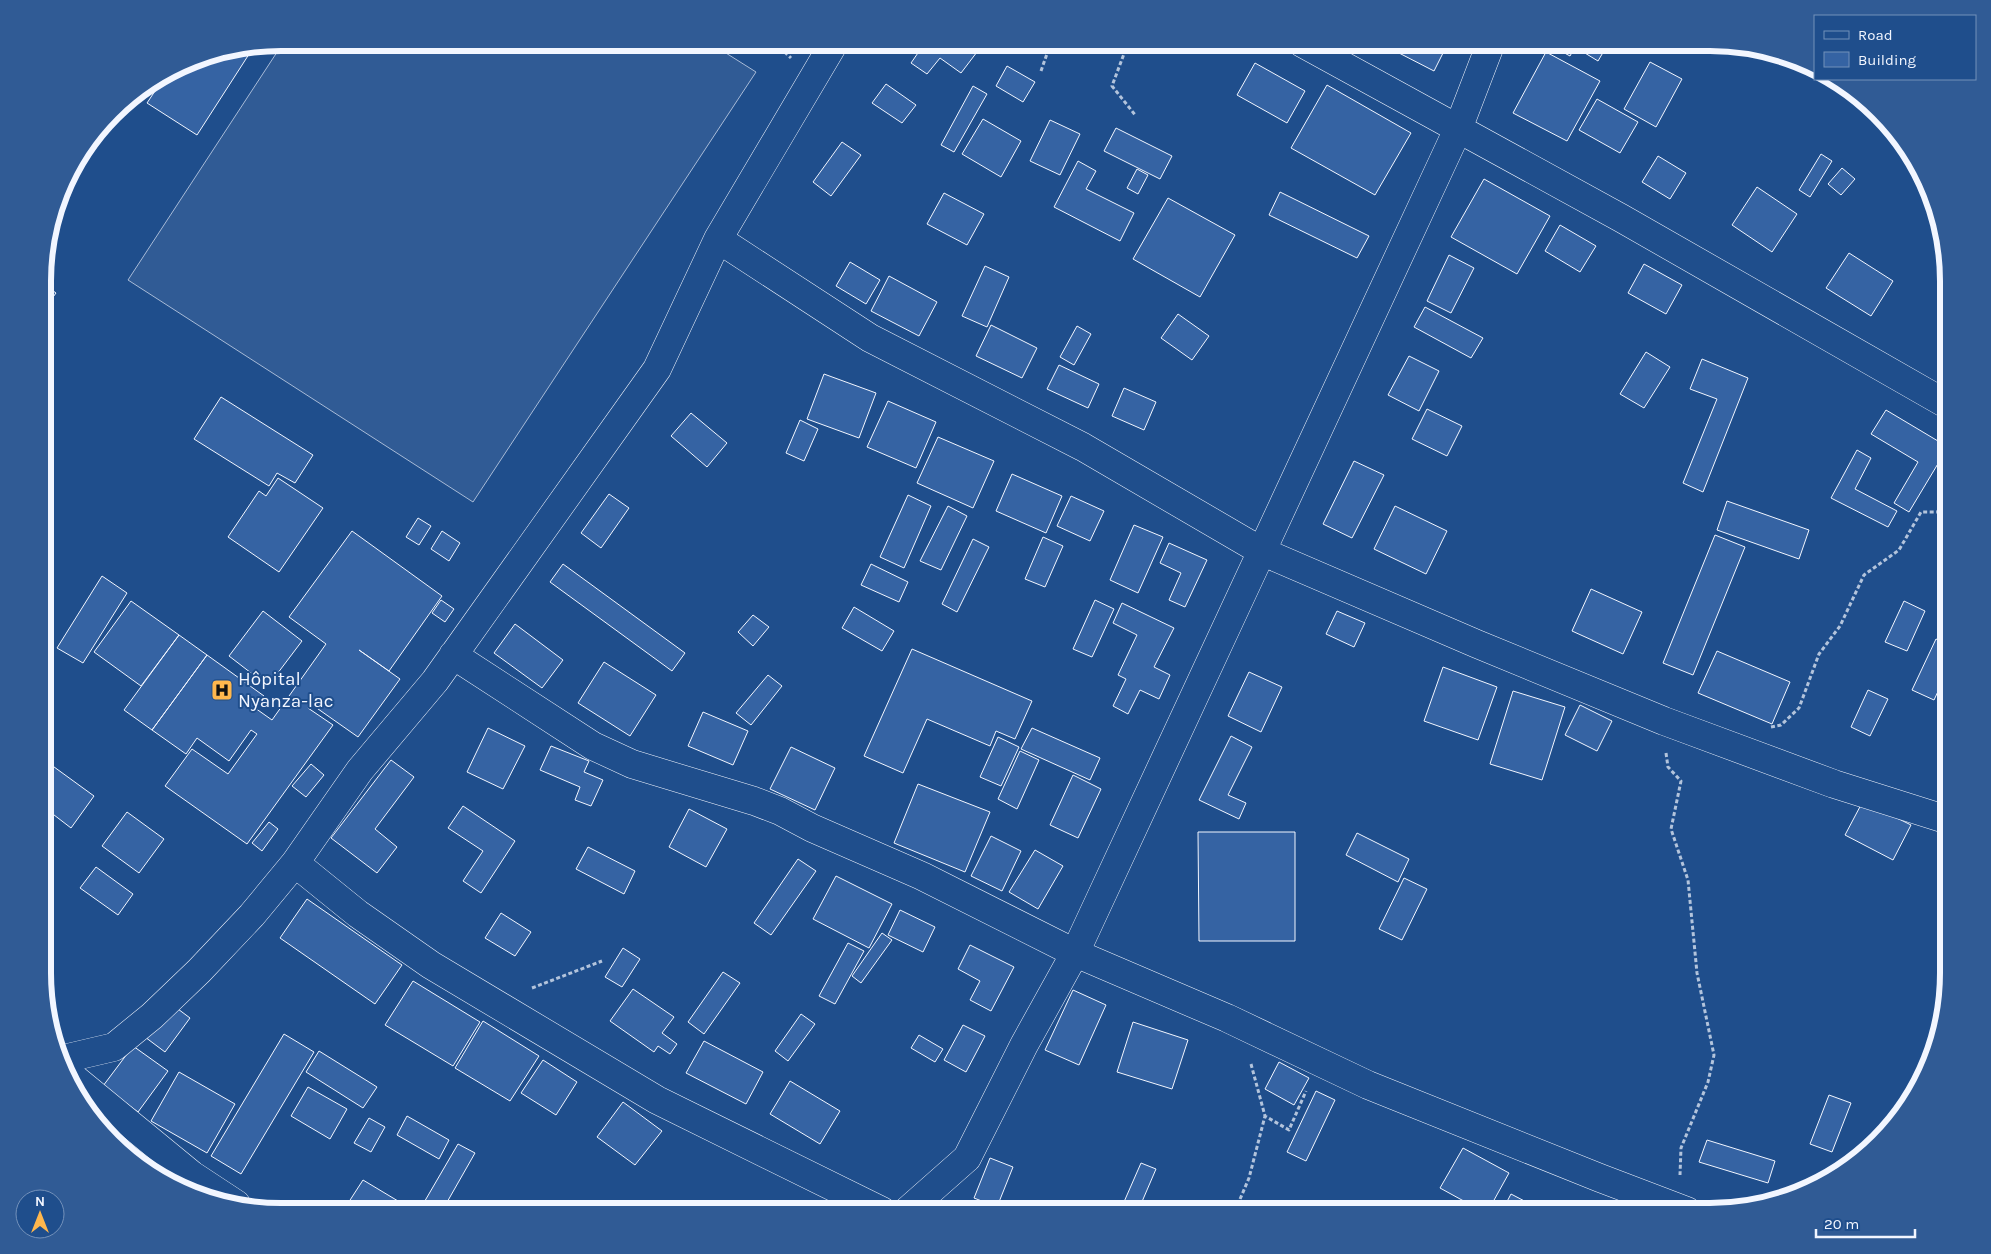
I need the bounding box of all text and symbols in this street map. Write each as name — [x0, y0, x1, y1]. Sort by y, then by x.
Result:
legend — [1814, 15, 1976, 80]
text: Road — [1858, 26, 1893, 44]
text: Building — [1858, 51, 1916, 69]
place label: Hôpital Nyanza-lac — [238, 668, 333, 712]
hospital icon: Hôpital Nyanza-lac — [210, 678, 234, 702]
north arrow — [15, 1189, 65, 1239]
text: N — [35, 1193, 45, 1210]
scale bar — [1816, 1206, 1915, 1238]
text: 20 m — [1824, 1215, 1859, 1233]

